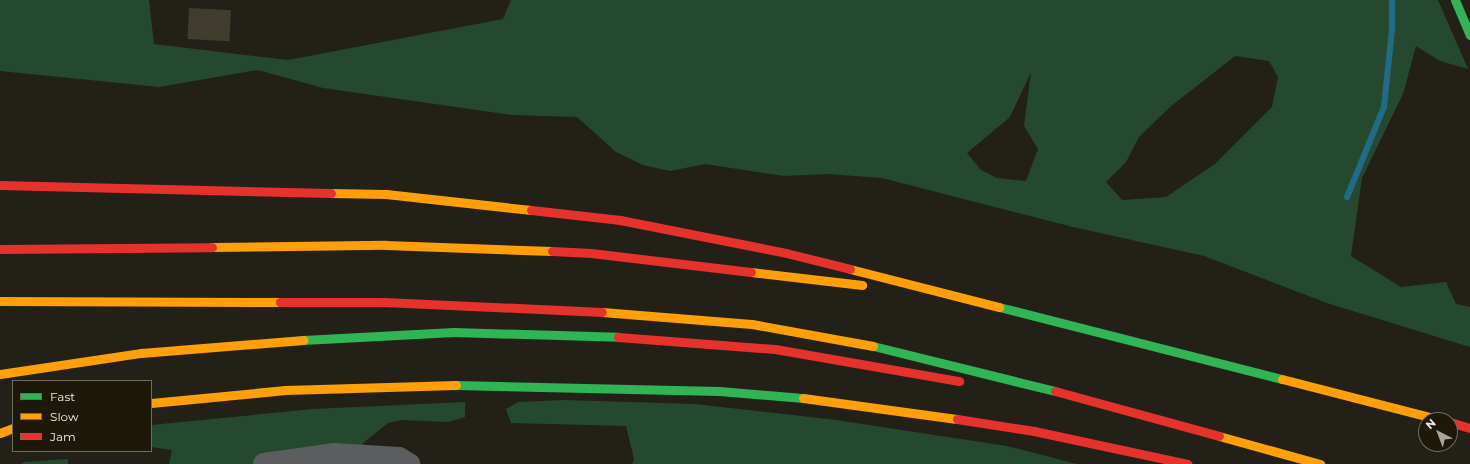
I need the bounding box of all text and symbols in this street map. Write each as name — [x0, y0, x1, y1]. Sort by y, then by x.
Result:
legend — [12, 380, 152, 452]
text: Fast — [50, 389, 75, 404]
text: Slow — [50, 409, 79, 424]
north arrow — [1418, 412, 1458, 452]
text: N — [1423, 416, 1439, 432]
text: Jam — [50, 429, 76, 444]

